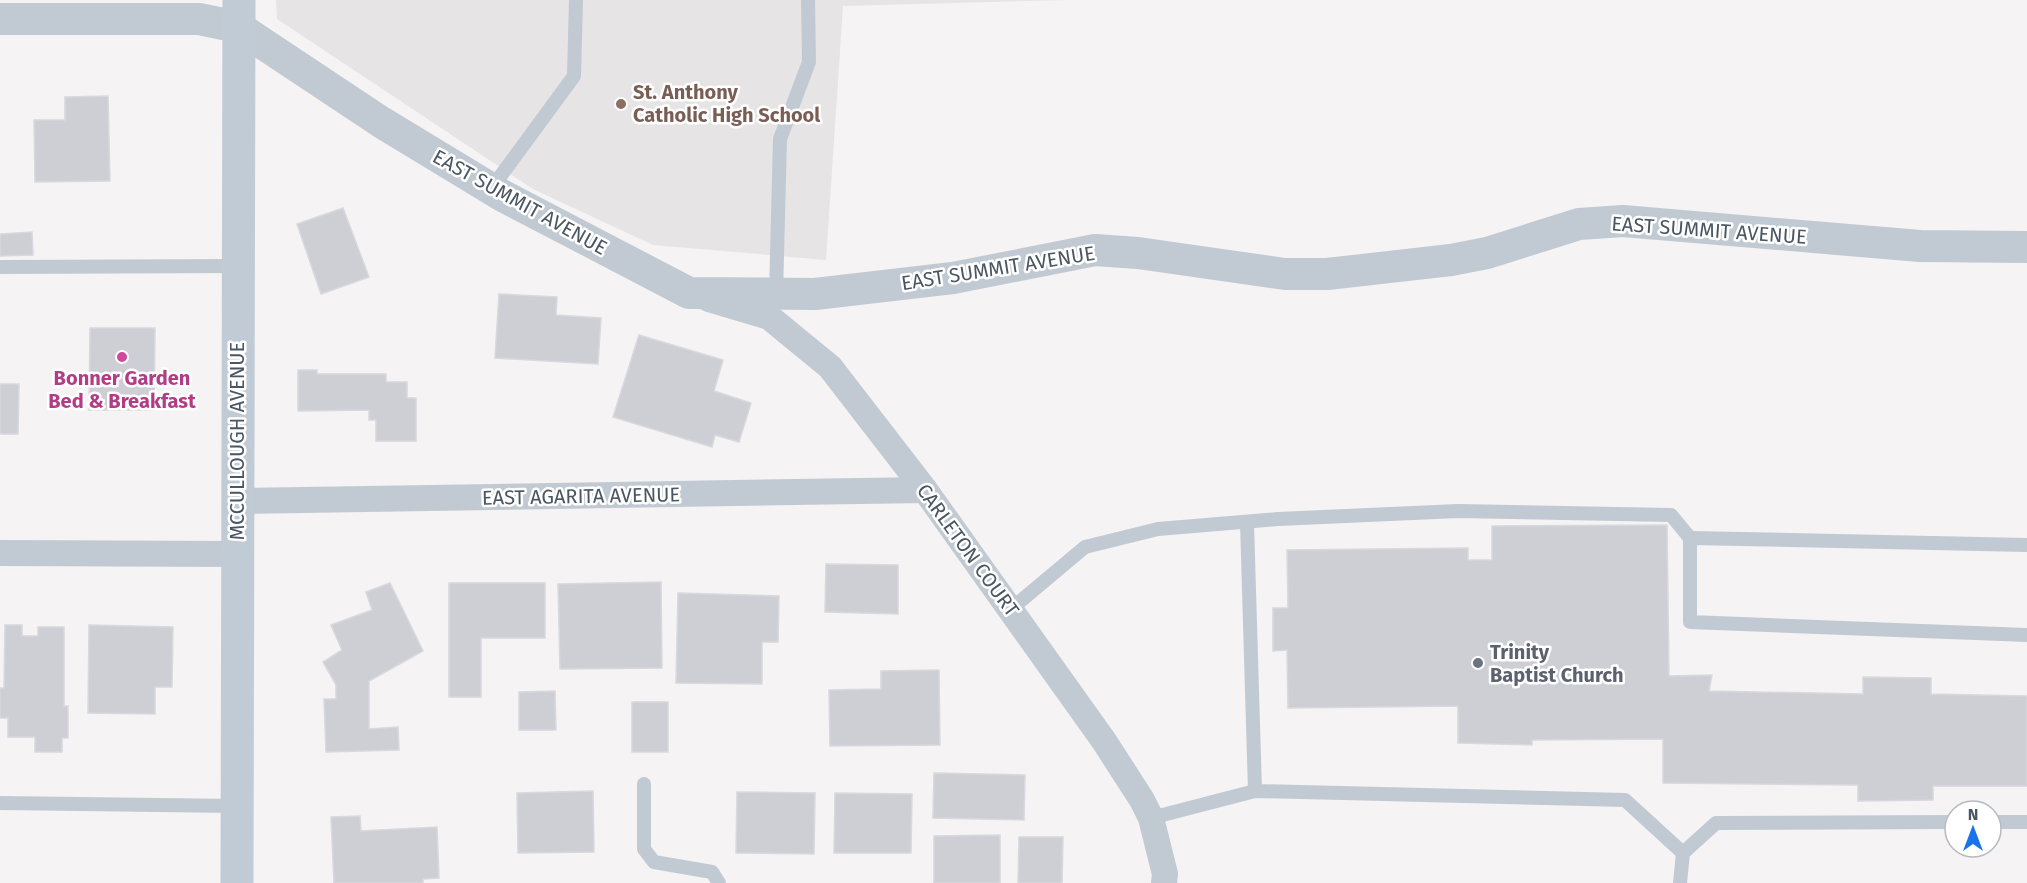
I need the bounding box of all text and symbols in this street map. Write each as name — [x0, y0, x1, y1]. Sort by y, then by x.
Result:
place label: St. Anthony Catholic High School — [633, 80, 820, 127]
marker: St. Anthony Catholic High School — [614, 97, 628, 111]
street label: EAST SUMMIT AVENUE — [429, 144, 611, 260]
street label: EAST SUMMIT AVENUE — [1611, 211, 1807, 249]
street label: EAST SUMMIT AVENUE — [899, 241, 1097, 295]
street label: MCCULLOUGH AVENUE — [225, 342, 249, 540]
marker: Bonner Garden Bed & Breakfast — [115, 350, 129, 364]
place label: Bonner Garden Bed & Breakfast — [48, 366, 196, 413]
street label: CARLETON COURT — [912, 479, 1024, 621]
street label: EAST AGARITA AVENUE — [482, 482, 680, 510]
place label: Trinity Baptist Church — [1490, 640, 1624, 687]
marker: Trinity Baptist Church — [1471, 656, 1485, 670]
north arrow — [1943, 799, 2003, 859]
text: N — [1968, 805, 1978, 824]

